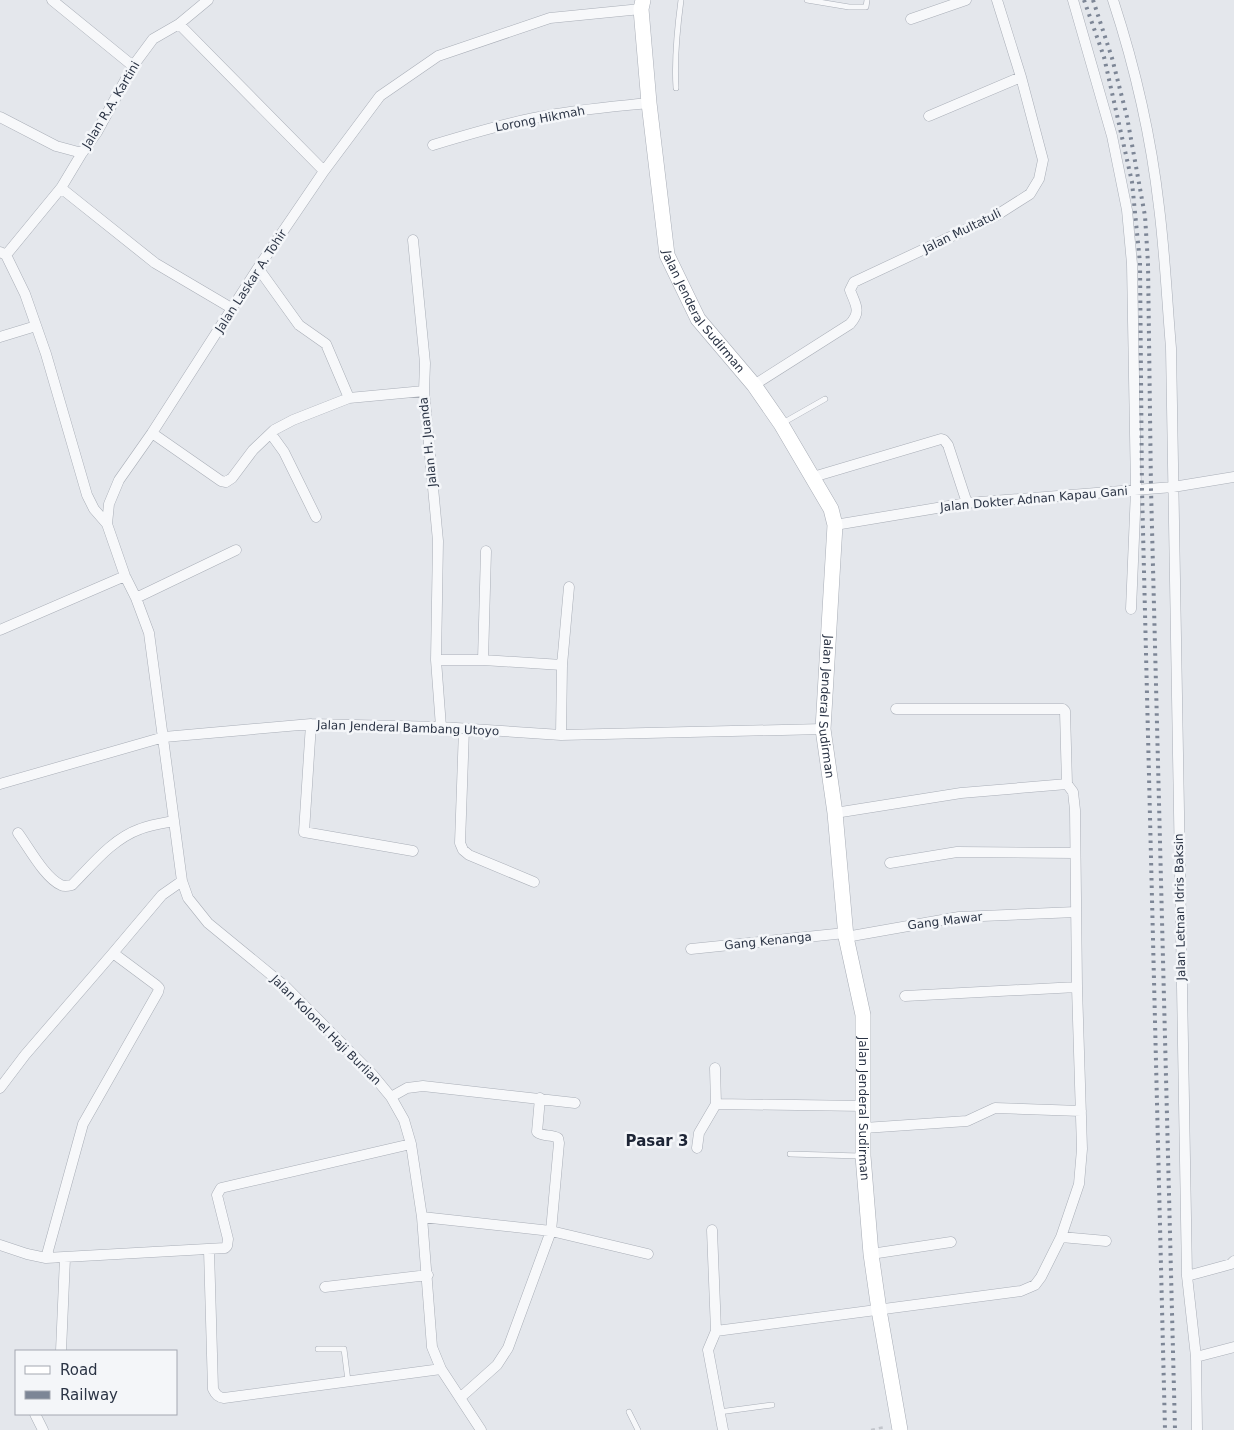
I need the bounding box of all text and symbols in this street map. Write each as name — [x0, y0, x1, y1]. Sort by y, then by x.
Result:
street label: Jalan R.A. Kartini — [79, 59, 143, 152]
street label: Lorong Hikmah — [494, 103, 586, 135]
street label: Jalan Multatuli — [920, 206, 1003, 256]
street label: Jalan Laskar A. Tohir — [212, 227, 290, 336]
street label: Jalan Jenderal Sudirman — [659, 249, 747, 375]
street label: Jalan H. Juanda — [416, 396, 440, 489]
street label: Jalan Dokter Adnan Kapau Gani — [939, 484, 1128, 514]
street label: Jalan Jenderal Sudirman — [816, 634, 837, 779]
street label: Jalan Jenderal Bambang Utoyo — [316, 718, 499, 738]
street label: Jalan Letnan Idris Baksin — [1172, 833, 1188, 982]
street label: Gang Mawar — [907, 909, 983, 933]
street label: Gang Kenanga — [724, 929, 812, 953]
street label: Jalan Kolonel Haji Burlian — [267, 971, 384, 1088]
street label: Jalan Jenderal Sudirman — [856, 1036, 872, 1181]
district label: Pasar 3 — [626, 1132, 688, 1150]
legend — [15, 1350, 178, 1415]
text: Road — [60, 1361, 98, 1379]
text: Railway — [60, 1386, 118, 1404]

